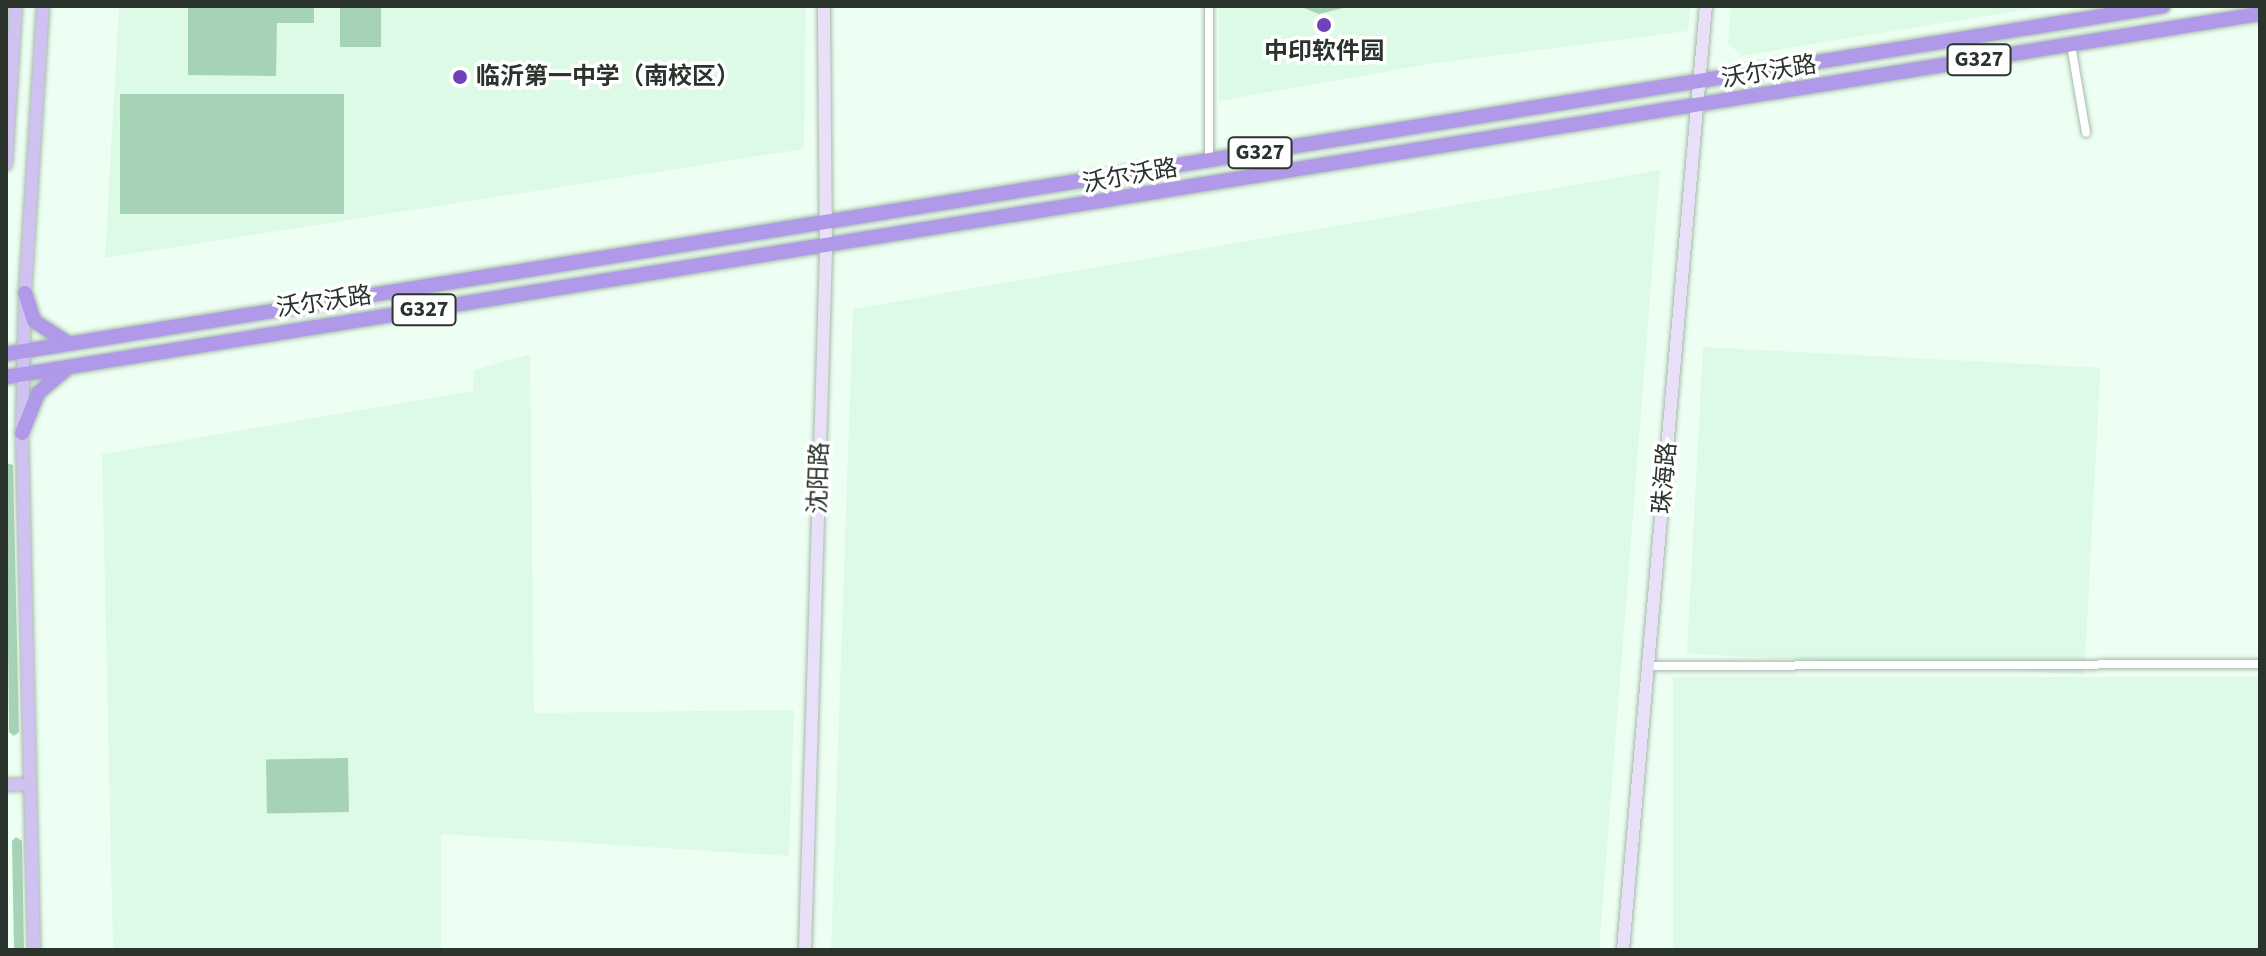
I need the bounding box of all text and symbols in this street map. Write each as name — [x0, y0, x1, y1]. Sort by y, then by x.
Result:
marker: 中印软件园 — [1315, 16, 1333, 34]
place label: 中印软件园 — [1264, 38, 1384, 66]
road number: G327 — [1945, 42, 2013, 78]
street label: 沃尔沃路 — [1719, 50, 1819, 94]
place label: 临沂第一中学（南校区） — [476, 63, 740, 91]
marker: 临沂第一中学（南校区） — [451, 68, 469, 86]
road number: G327 — [1226, 135, 1294, 171]
street label: 沃尔沃路 — [1080, 153, 1180, 199]
street label: 沃尔沃路 — [274, 281, 374, 323]
road number: G327 — [390, 292, 458, 328]
street label: 珠海路 — [1648, 441, 1682, 515]
street label: 沈阳路 — [803, 442, 835, 514]

